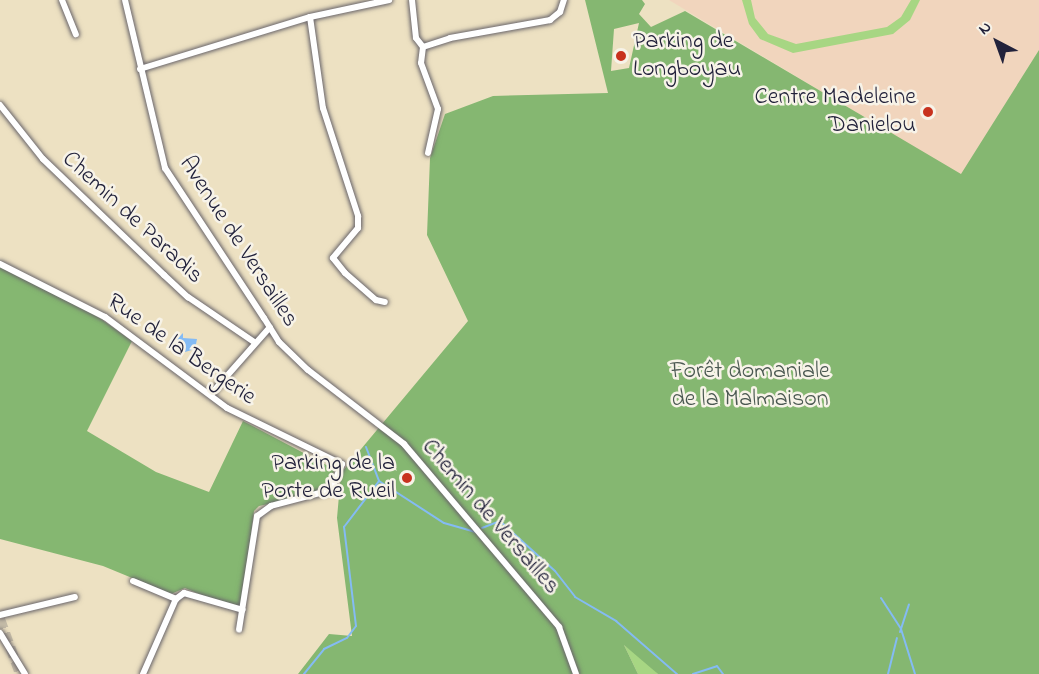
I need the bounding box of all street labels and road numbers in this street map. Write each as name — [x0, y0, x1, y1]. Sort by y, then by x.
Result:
street label: Chemin de Paradis — [56, 145, 208, 291]
street label: Avenue de Versailles — [172, 151, 304, 333]
street label: Rue de la Bergerie — [101, 288, 261, 412]
street label: Chemin de Versailles — [415, 433, 565, 601]

